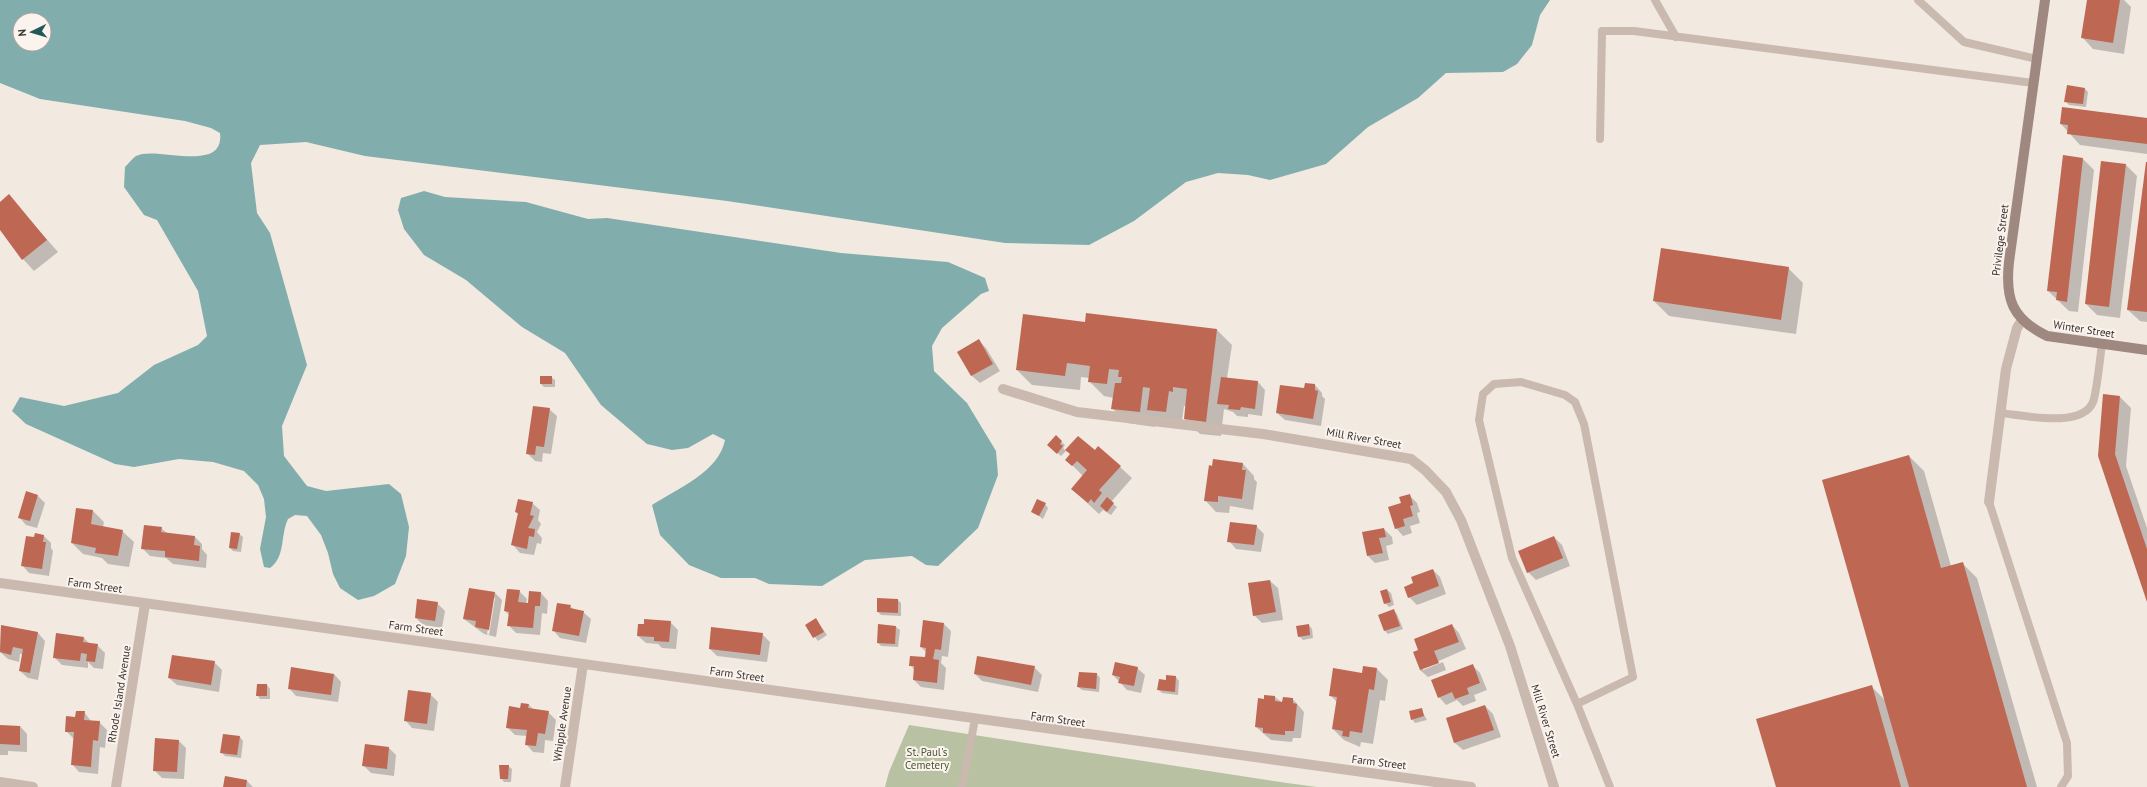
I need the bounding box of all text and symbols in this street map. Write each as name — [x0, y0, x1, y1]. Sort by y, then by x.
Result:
north arrow — [12, 12, 52, 52]
text: N — [15, 29, 29, 37]
street label: Privilege Street — [1989, 203, 2011, 277]
street label: Winter Street — [2052, 317, 2116, 341]
street label: Mill River Street — [1325, 425, 1403, 452]
street label: Farm Street — [67, 574, 123, 596]
street label: Farm Street — [388, 617, 444, 639]
street label: Rhode Island Avenue — [104, 644, 134, 744]
street label: Farm Street — [709, 663, 765, 685]
street label: Mill River Street — [1528, 683, 1564, 760]
street label: Whipple Avenue — [550, 685, 574, 762]
street label: Farm Street — [1030, 708, 1086, 730]
park label: St. Paul's Cemetery — [905, 745, 950, 772]
street label: Farm Street — [1351, 752, 1407, 772]

